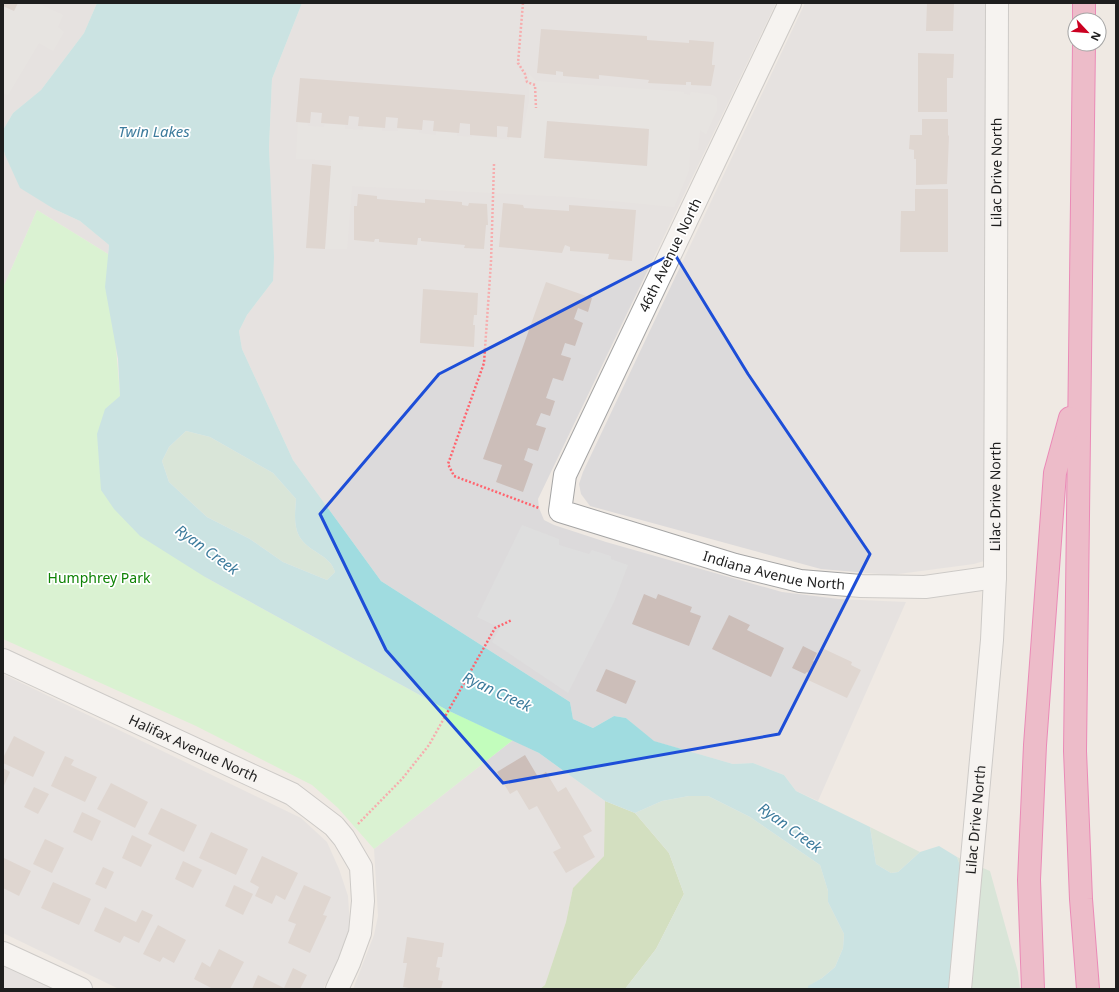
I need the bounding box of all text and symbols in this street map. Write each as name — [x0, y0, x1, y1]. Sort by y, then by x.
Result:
north arrow — [1067, 12, 1107, 52]
text: N — [1088, 29, 1105, 44]
street label: Lilac Drive North — [986, 118, 1006, 227]
water label: Twin Lakes — [118, 121, 190, 141]
street label: 46th Avenue North — [634, 195, 705, 315]
street label: Lilac Drive North — [985, 442, 1004, 551]
water label: Ryan Creek — [172, 519, 244, 579]
street label: Indiana Avenue North — [701, 546, 846, 594]
park label: Humphrey Park — [48, 568, 151, 587]
water label: Ryan Creek — [460, 666, 536, 716]
street label: Halifax Avenue North — [126, 710, 262, 786]
street label: Lilac Drive North — [961, 764, 989, 875]
water label: Ryan Creek — [755, 797, 827, 857]

